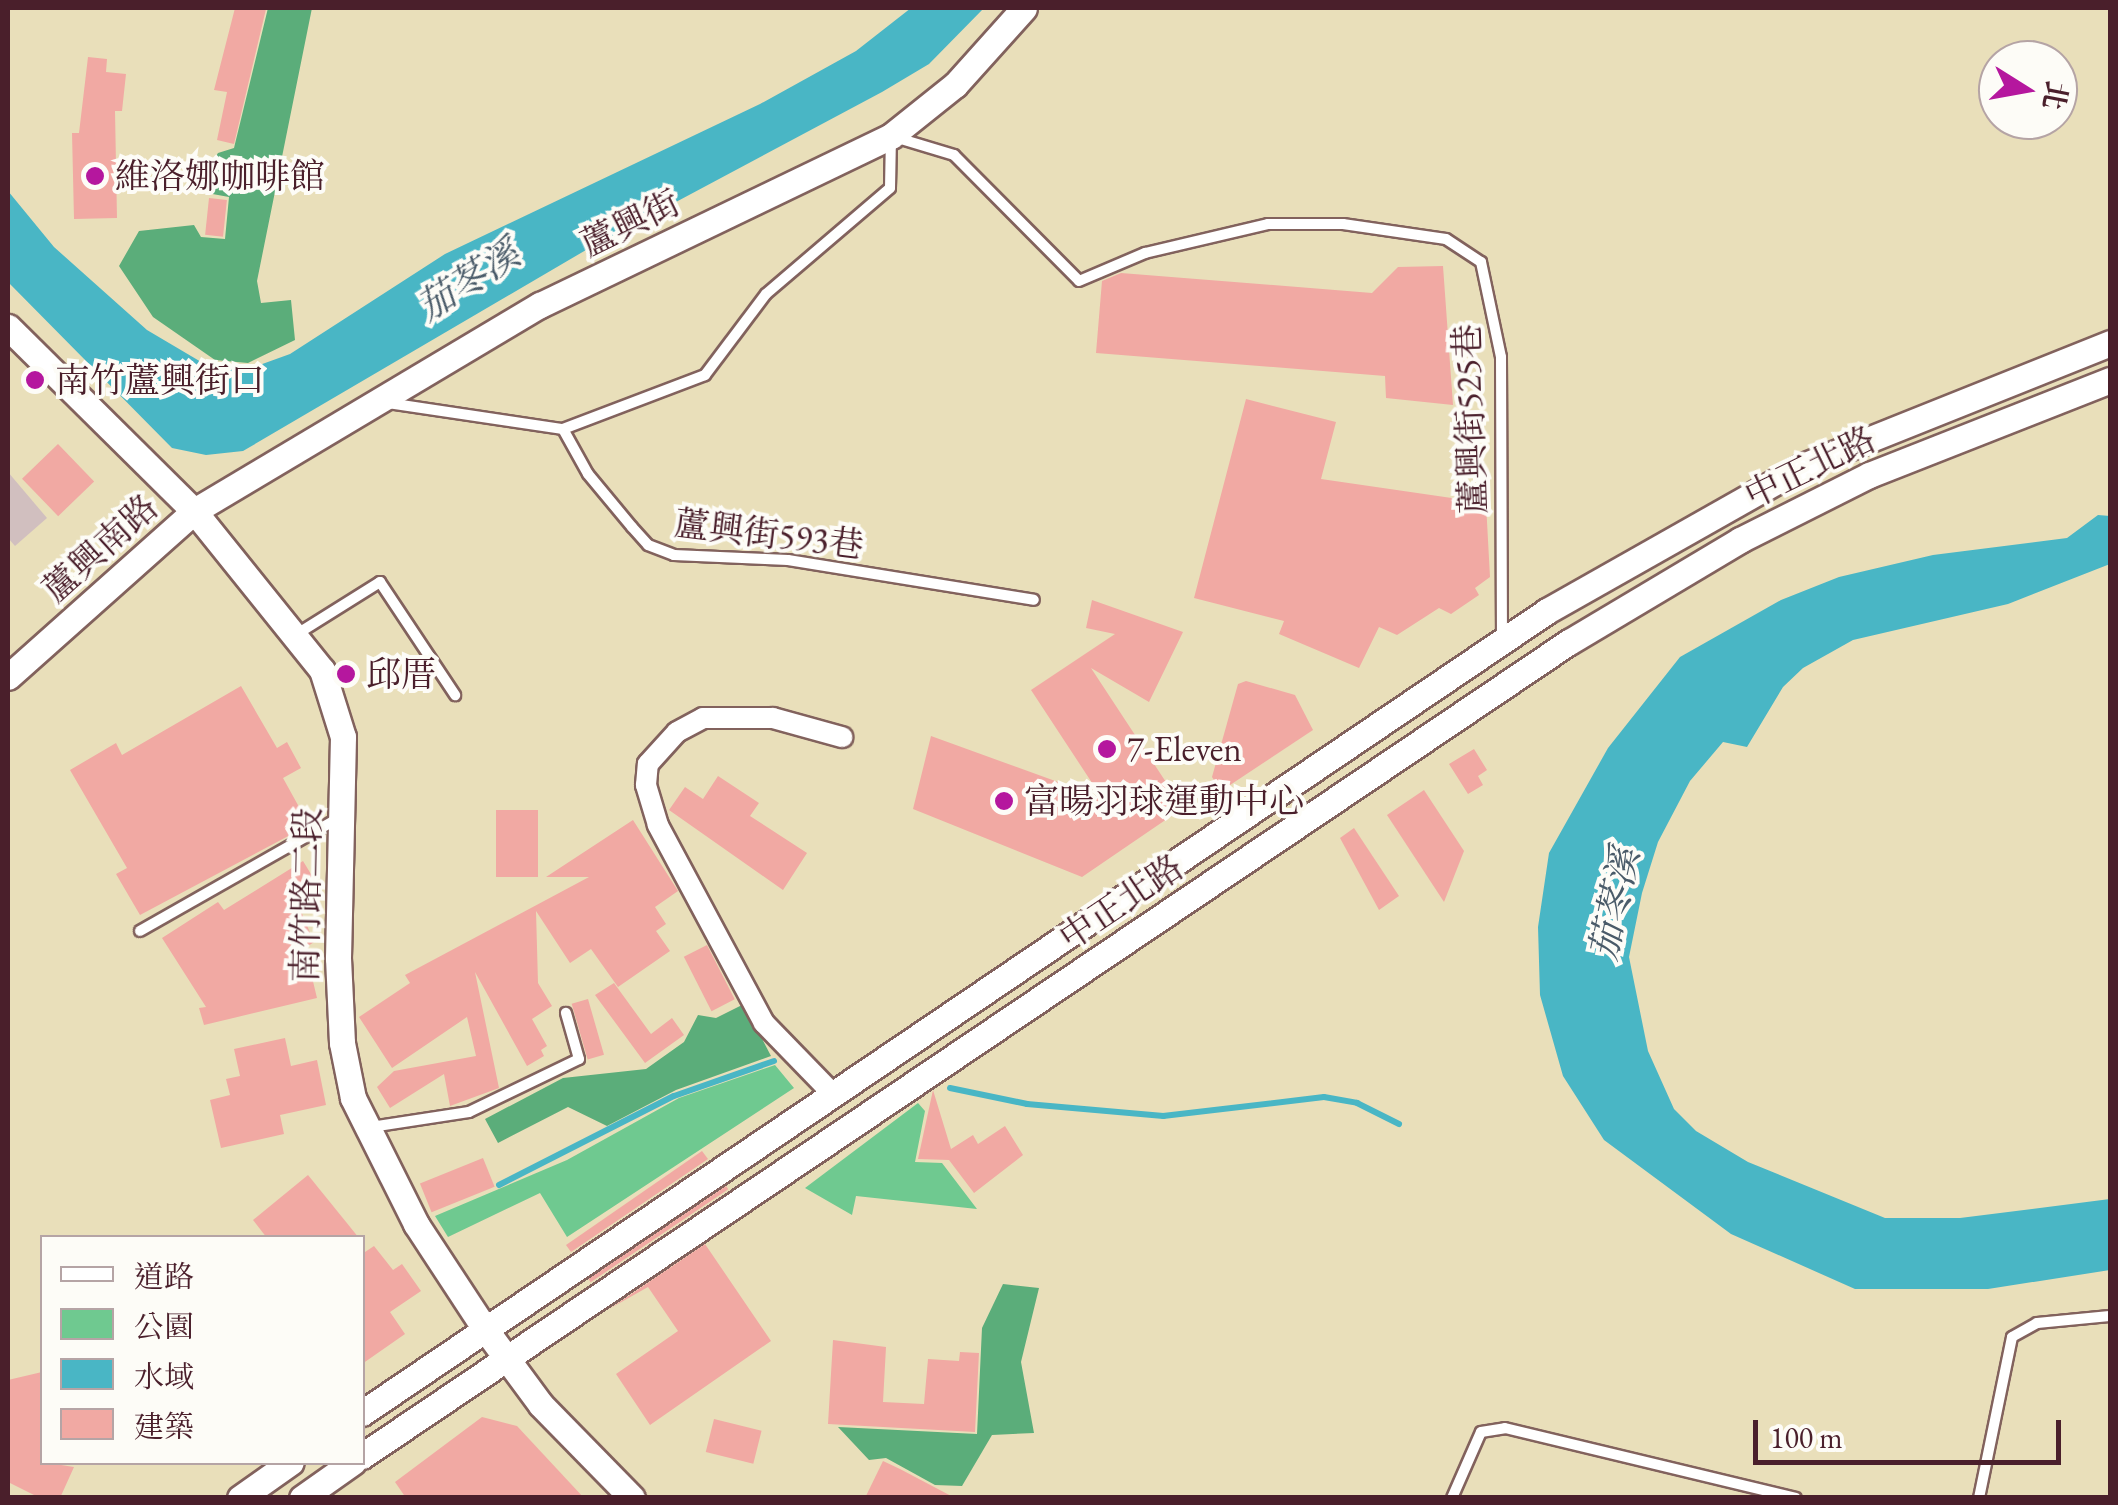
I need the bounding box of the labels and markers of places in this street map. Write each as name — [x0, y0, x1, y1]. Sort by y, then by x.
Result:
place label: 維洛娜咖啡館 — [115, 155, 325, 197]
marker: 維洛娜咖啡館 — [84, 165, 106, 187]
place label: 南竹蘆興街口 — [55, 359, 265, 401]
marker: 南竹蘆興街口 — [24, 369, 46, 391]
place label: 邱厝 — [366, 653, 436, 695]
marker: 邱厝 — [335, 663, 357, 685]
place label: 7-Eleven — [1127, 728, 1242, 770]
marker: 7-Eleven — [1096, 738, 1118, 760]
place label: 富暘羽球運動中心 — [1024, 780, 1304, 822]
marker: 富暘羽球運動中心 — [993, 790, 1015, 812]

